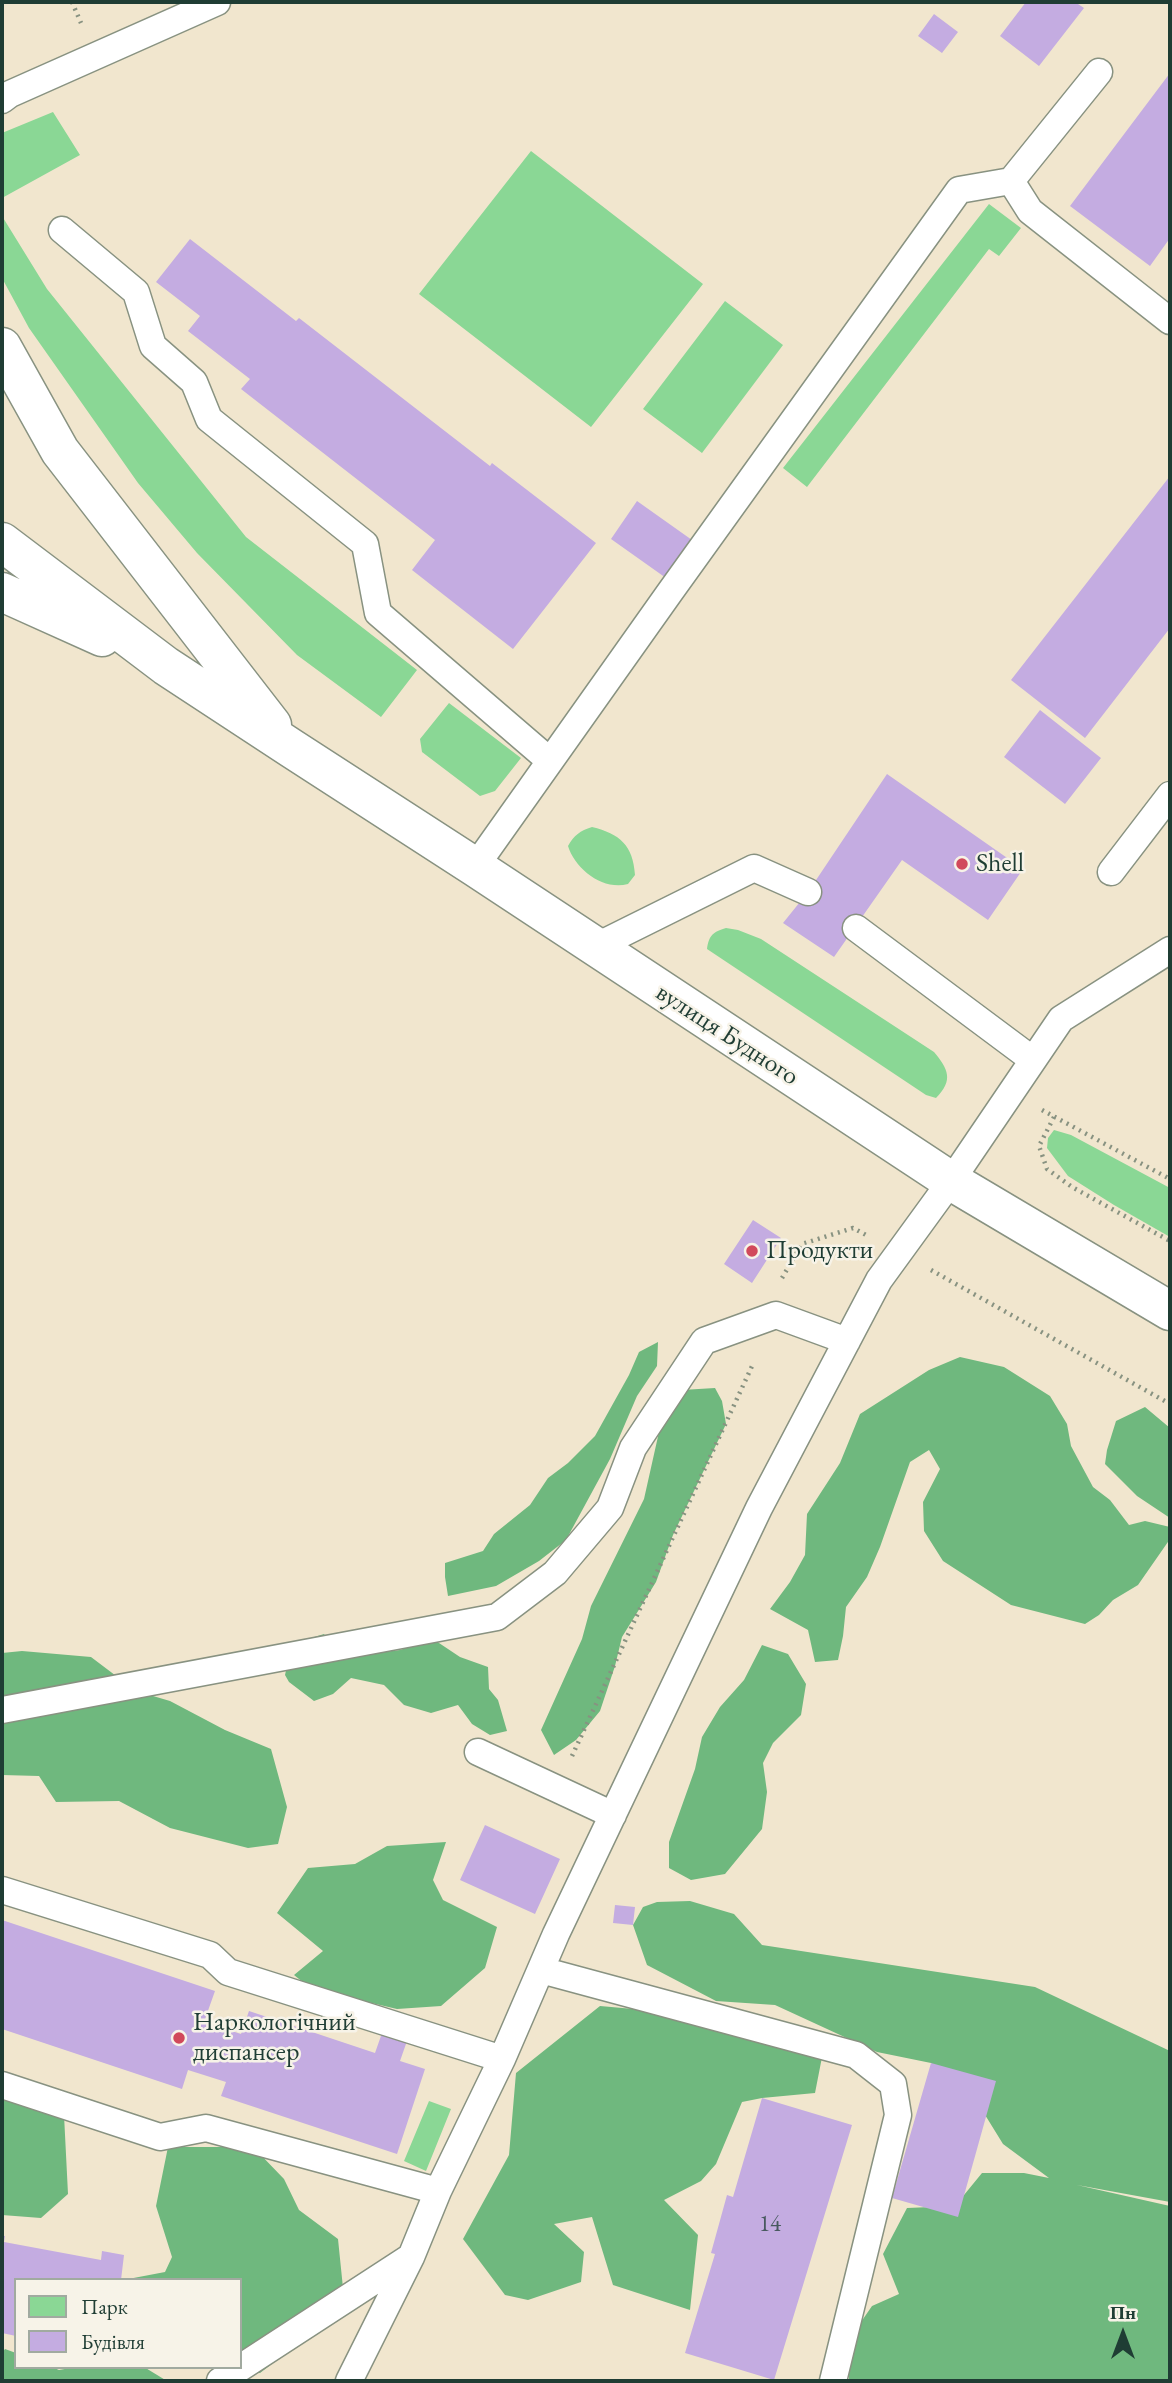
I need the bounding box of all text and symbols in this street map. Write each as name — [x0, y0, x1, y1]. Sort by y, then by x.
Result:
place label: Shell — [976, 848, 1024, 880]
marker: Shell — [954, 856, 970, 872]
street label: вулиця Будного — [650, 977, 804, 1093]
place label: Продукти — [766, 1235, 873, 1267]
marker: Продукти — [744, 1243, 760, 1259]
place label: Наркологічний диспансер — [193, 2007, 356, 2068]
marker: Наркологічний диспансер — [171, 2030, 187, 2046]
house number: 14 — [759, 2211, 781, 2239]
legend — [14, 2278, 242, 2369]
text: Парк — [81, 2293, 128, 2320]
north arrow — [1088, 2299, 1158, 2369]
text: Пн — [1110, 2300, 1136, 2325]
text: Будівля — [81, 2328, 145, 2355]

